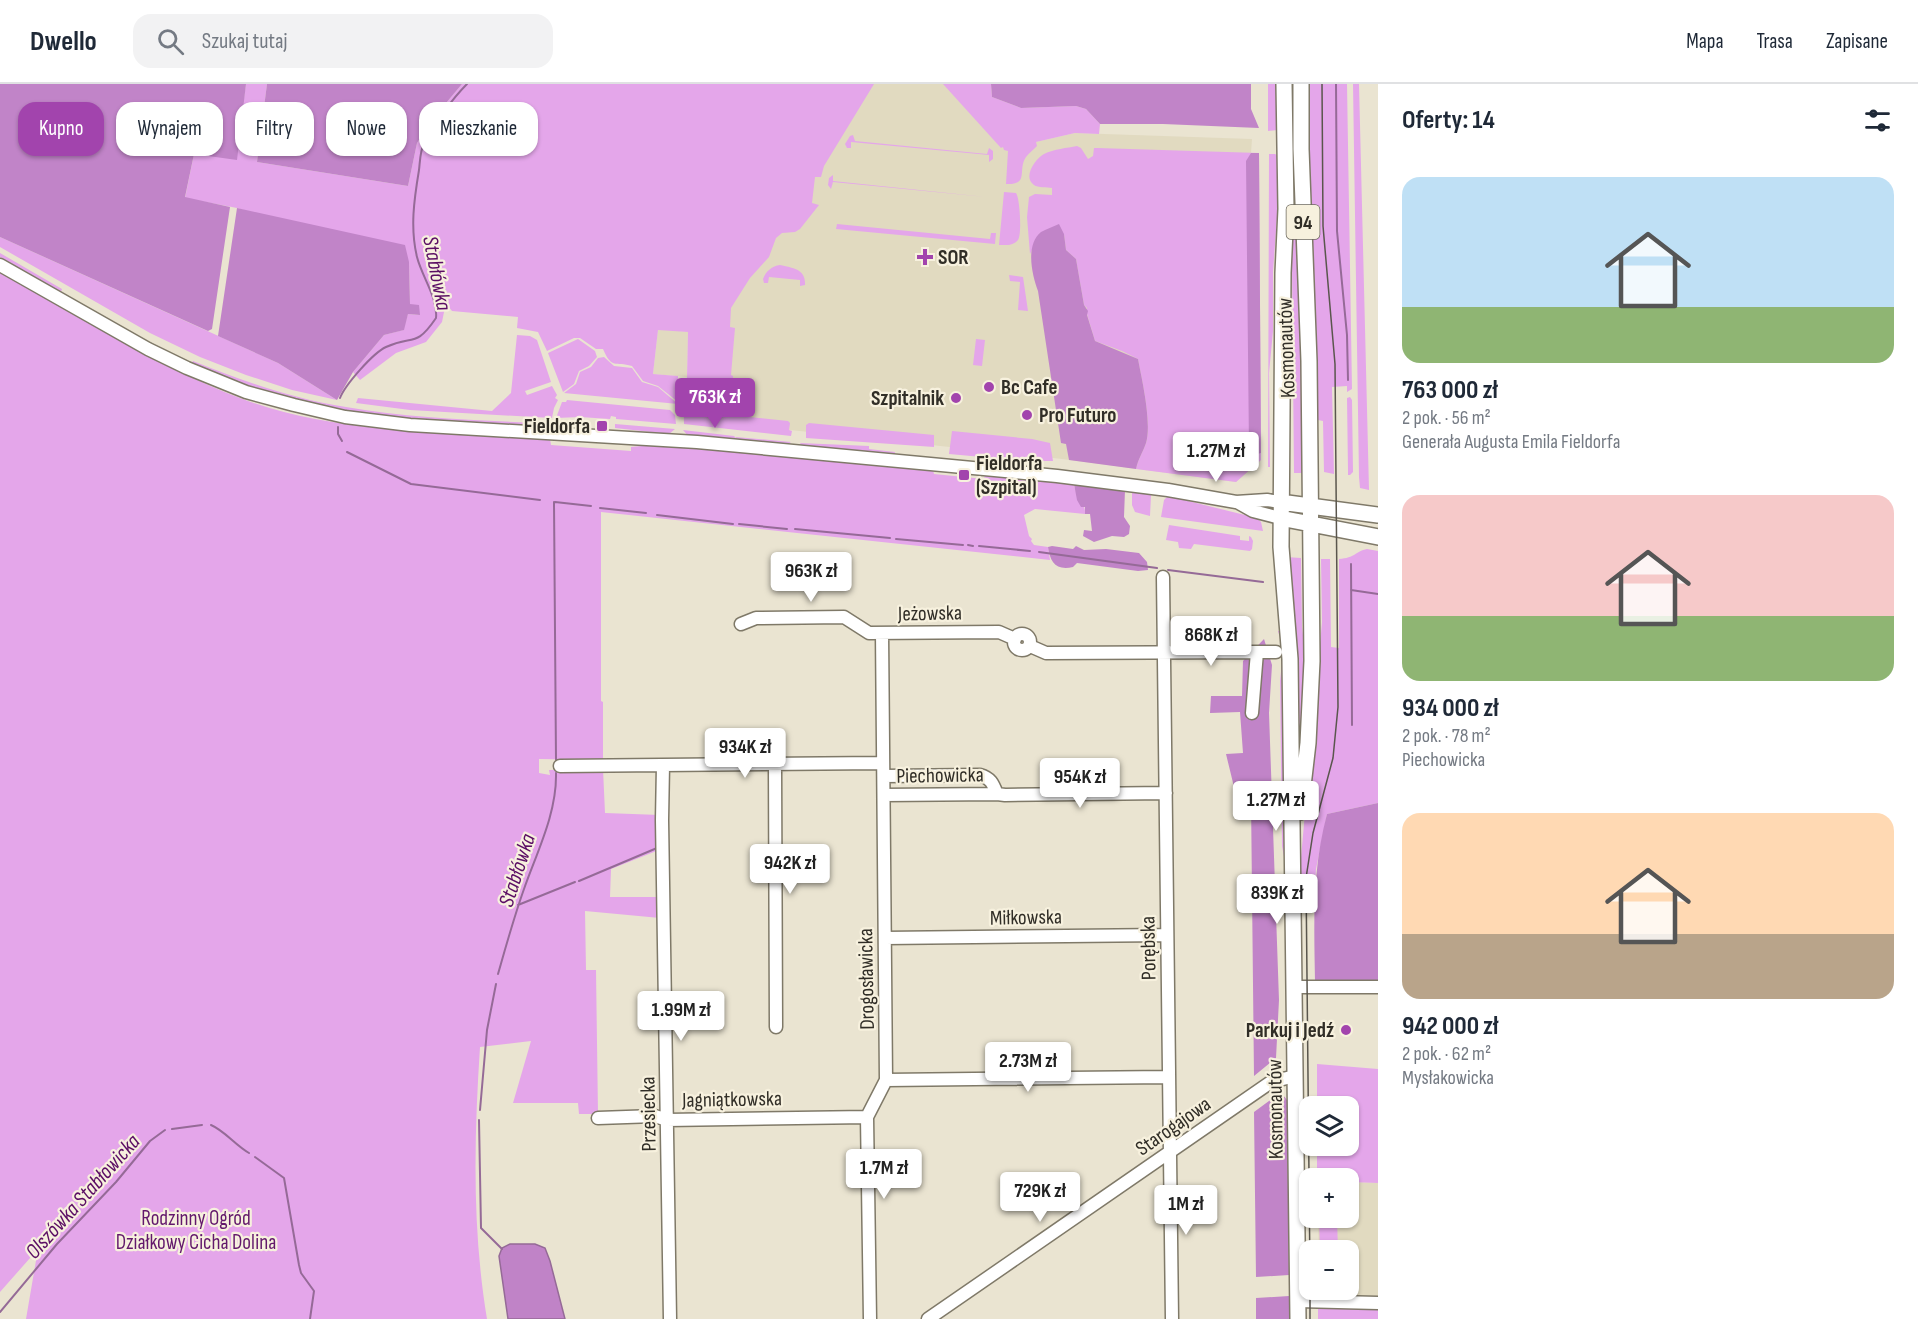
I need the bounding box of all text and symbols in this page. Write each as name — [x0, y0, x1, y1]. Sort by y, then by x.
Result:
search box — [133, 14, 553, 68]
text: Dwello — [30, 25, 97, 58]
icon: search — [154, 25, 187, 58]
text: Szukaj tutaj — [202, 28, 287, 55]
text: Mapa — [1686, 29, 1724, 54]
text: Trasa — [1757, 29, 1793, 54]
text: Zapisane — [1826, 29, 1888, 54]
chip: Kupno — [18, 102, 104, 156]
chip: Wynajem — [116, 102, 223, 156]
chip: Filtry — [235, 102, 314, 156]
chip: Nowe — [326, 102, 407, 156]
chip: Mieszkanie — [419, 102, 538, 156]
icon: filters — [1861, 104, 1894, 137]
text: Oferty: 14 — [1402, 105, 1495, 136]
road number: 94 — [1286, 205, 1320, 239]
icon: home — [1594, 216, 1702, 324]
water label: Stabłówka — [416, 234, 457, 313]
place label: SOR — [938, 245, 969, 270]
marker: SOR — [916, 248, 934, 266]
street label: Kosmonautów — [1272, 297, 1301, 398]
place label: Bc Cafe — [1001, 375, 1057, 400]
text: 763 000 zł — [1402, 375, 1498, 406]
pin: 763K zł — [660, 378, 770, 429]
marker: Bc Cafe — [982, 380, 996, 394]
text: 763K zł — [689, 385, 741, 409]
place label: Szpitalnik — [871, 386, 944, 411]
marker: Szpitalnik — [949, 391, 963, 405]
place label: Pro Futuro — [1039, 403, 1116, 428]
text: 2 pok. · 56 m² — [1402, 406, 1491, 430]
marker: Pro Futuro — [1020, 408, 1034, 422]
place label: Fieldorfa — [524, 414, 590, 439]
marker: Fieldorfa — [595, 419, 609, 433]
text: Generała Augusta Emila Fieldorfa — [1402, 430, 1620, 454]
pin: 1.27M zł — [1154, 432, 1278, 483]
text: 1.27M zł — [1187, 439, 1245, 463]
place label: Fieldorfa (Szpital) — [976, 451, 1042, 500]
marker: Fieldorfa (Szpital) — [957, 468, 971, 482]
icon: home — [1594, 534, 1702, 642]
pin: 963K zł — [756, 552, 866, 603]
text: 963K zł — [785, 559, 837, 583]
street label: Jeżowska — [897, 600, 962, 627]
pin: 868K zł — [1156, 616, 1266, 667]
text: 868K zł — [1184, 623, 1238, 647]
text: 934 000 zł — [1402, 693, 1499, 724]
text: 2 pok. · 78 m² — [1402, 724, 1491, 748]
pin: 934K zł — [690, 728, 800, 779]
text: 934K zł — [719, 735, 771, 759]
text: Piechowicka — [1402, 748, 1485, 772]
pin: 954K zł — [1025, 758, 1135, 809]
street label: Piechowicka — [896, 762, 984, 789]
text: 954K zł — [1054, 765, 1106, 789]
pin: 1.27M zł — [1214, 781, 1338, 832]
text: 1.27M zł — [1247, 788, 1305, 812]
water label: Stabłówka — [493, 830, 542, 910]
pin: 942K zł — [735, 844, 845, 895]
text: 942K zł — [764, 851, 816, 875]
icon: home — [1594, 852, 1702, 960]
pin: 839K zł — [1222, 874, 1332, 925]
text: 839K zł — [1251, 881, 1303, 905]
street label: Miłkowska — [990, 904, 1062, 931]
street label: Porębska — [1135, 916, 1162, 980]
street label: Drogosławicka — [853, 928, 880, 1030]
pin: 1.99M zł — [619, 991, 743, 1042]
text: 1.99M zł — [651, 998, 711, 1022]
text: 942 000 zł — [1402, 1011, 1498, 1042]
place label: Parkuj i Jedź — [1246, 1018, 1334, 1043]
marker: Parkuj i Jedź — [1339, 1023, 1353, 1037]
pin: 2.73M zł — [966, 1042, 1090, 1093]
text: 2 pok. · 62 m² — [1402, 1042, 1491, 1066]
text: 2.73M zł — [999, 1049, 1057, 1073]
street label: Kosmonautów — [1262, 1059, 1289, 1159]
text: Mysłakowicka — [1402, 1066, 1494, 1090]
street label: Przesiecka — [635, 1076, 662, 1152]
street label: Jagniątkowska — [681, 1086, 782, 1113]
street label: Starogajowa — [1131, 1092, 1216, 1161]
map controls — [1299, 1096, 1359, 1300]
button: layers — [1299, 1096, 1359, 1156]
water label: Olszówka Stabłowicka — [20, 1129, 146, 1265]
pin: 1.7M zł — [829, 1149, 939, 1200]
text: 1.7M zł — [860, 1156, 908, 1180]
button: + — [1299, 1168, 1359, 1228]
pin: 729K zł — [985, 1172, 1095, 1223]
text: 729K zł — [1014, 1179, 1066, 1203]
pin: 1M zł — [1144, 1185, 1228, 1236]
text: 1M zł — [1168, 1192, 1204, 1216]
park label: Rodzinny Ogród Działkowy Cicha Dolina — [116, 1206, 276, 1255]
button: − — [1299, 1240, 1359, 1300]

